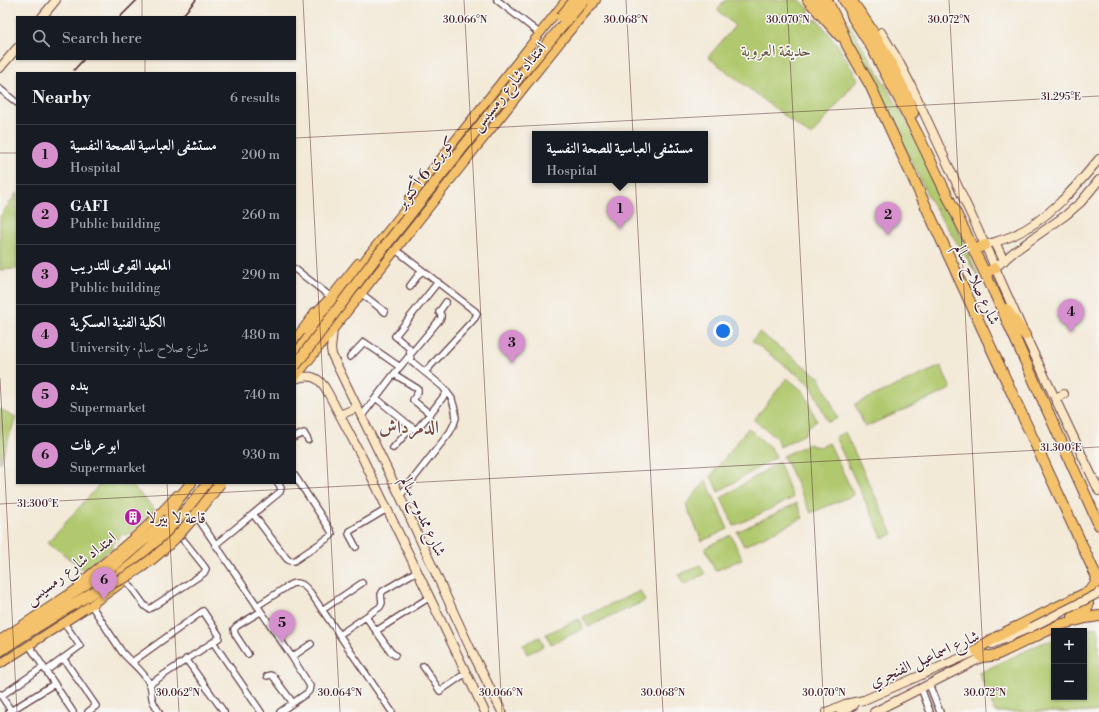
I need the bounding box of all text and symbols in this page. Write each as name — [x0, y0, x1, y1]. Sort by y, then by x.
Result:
text: 30.066°N — [443, 14, 488, 26]
text: 30.068°N — [604, 14, 649, 26]
text: 30.070°N — [766, 14, 810, 26]
text: 30.072°N — [928, 14, 971, 26]
search box — [16, 16, 296, 60]
icon: search — [30, 27, 52, 49]
text: Search here — [62, 29, 142, 48]
street label: امتداد شارع رمسيس — [467, 38, 553, 137]
park label: حديقة العروبة — [741, 41, 811, 61]
text: Nearby — [32, 87, 91, 109]
text: 6 results — [230, 90, 280, 106]
text: 31.295°E — [1041, 91, 1081, 103]
street label: كوبرى 6 أكتوبر — [389, 131, 460, 214]
popup — [532, 131, 708, 183]
text: مستشفى العباسية للصحة النفسية — [70, 136, 217, 155]
text: مستشفى العباسية للصحة النفسية — [547, 139, 693, 158]
text: 1 — [42, 147, 48, 163]
text: 200 m — [241, 147, 280, 163]
text: Hospital — [70, 160, 120, 176]
text: Hospital — [547, 163, 597, 179]
pin: 1 — [607, 196, 633, 229]
text: GAFI — [70, 197, 108, 216]
pin: 2 — [875, 202, 901, 235]
text: 2 — [41, 207, 49, 223]
text: 260 m — [242, 207, 280, 223]
text: Public building — [70, 216, 160, 232]
street label: شارع صلاح سالم — [946, 241, 1005, 330]
text: المعهد القومى للتدريب — [70, 256, 171, 275]
text: 3 — [41, 267, 49, 283]
text: 290 m — [242, 267, 280, 283]
text: Public building — [70, 280, 160, 296]
pin: 4 — [1058, 299, 1084, 332]
text: الكلية الفنية العسكرية — [70, 313, 166, 332]
your location — [713, 321, 733, 341]
text: 4 — [41, 327, 49, 343]
text: 480 m — [242, 327, 280, 343]
pin: 3 — [499, 330, 525, 363]
text: University · شارع صلاح سالم — [70, 340, 209, 356]
text: بنده — [70, 376, 89, 395]
text: 5 — [41, 387, 49, 403]
text: 740 m — [244, 387, 280, 403]
text: Supermarket — [70, 400, 146, 416]
district label: الدمرداش — [379, 416, 439, 440]
text: ابو عرفات — [70, 436, 120, 455]
text: 31.300°E — [1040, 442, 1082, 454]
text: 6 — [41, 447, 49, 463]
text: 930 m — [242, 447, 280, 463]
text: Supermarket — [70, 460, 146, 476]
street label: شارع ممدوح سالم — [392, 473, 450, 561]
text: 31.300°E — [17, 498, 59, 510]
building icon: قاعة لا بيرلا — [123, 507, 143, 527]
place label: قاعة لا بيرلا — [146, 508, 206, 528]
street label: امتداد شارع رمسيس — [21, 528, 122, 612]
pin: 6 — [91, 567, 117, 600]
pin: 5 — [269, 610, 295, 643]
street label: شارع اسماعيل الفنجري — [866, 626, 984, 695]
map controls — [1051, 628, 1087, 700]
button: + — [1051, 628, 1087, 664]
button: − — [1051, 664, 1087, 700]
text: 30.062°N — [156, 687, 200, 699]
text: 30.064°N — [318, 687, 363, 699]
text: 30.066°N — [479, 687, 524, 699]
text: 30.068°N — [641, 687, 686, 699]
text: 30.070°N — [802, 687, 846, 699]
text: 30.072°N — [964, 687, 1007, 699]

